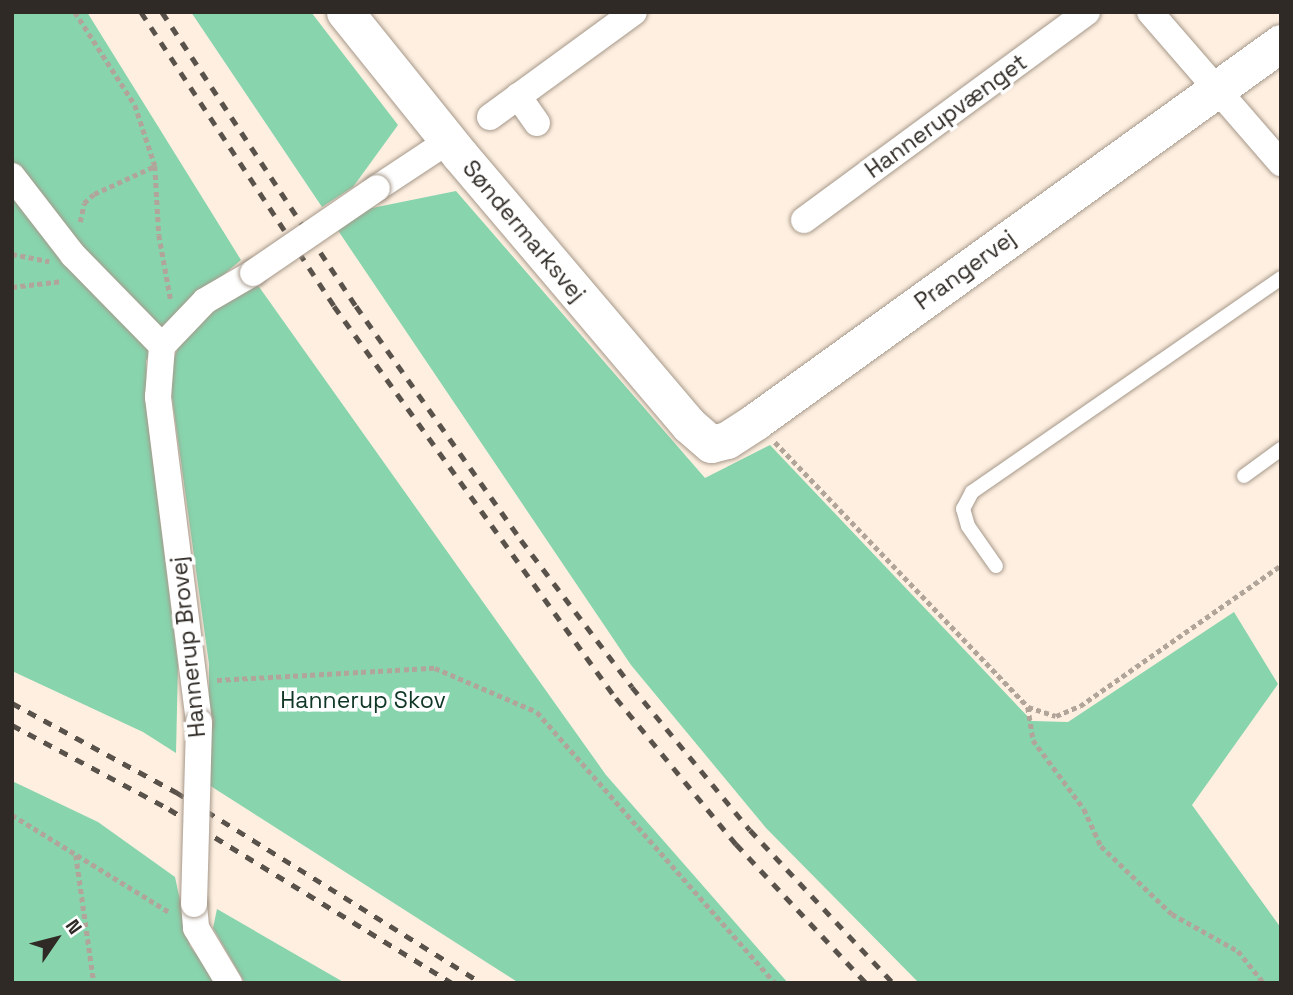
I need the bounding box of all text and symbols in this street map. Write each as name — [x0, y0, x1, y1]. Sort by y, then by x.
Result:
street label: Hannerupvænget — [860, 48, 1032, 184]
street label: Søndermarksvej — [457, 155, 591, 307]
street label: Prangervej — [909, 224, 1021, 316]
street label: Hannerup Brovej — [165, 555, 211, 739]
park label: Hannerup Skov — [280, 686, 446, 714]
north arrow — [21, 904, 91, 974]
text: N — [60, 914, 87, 939]

